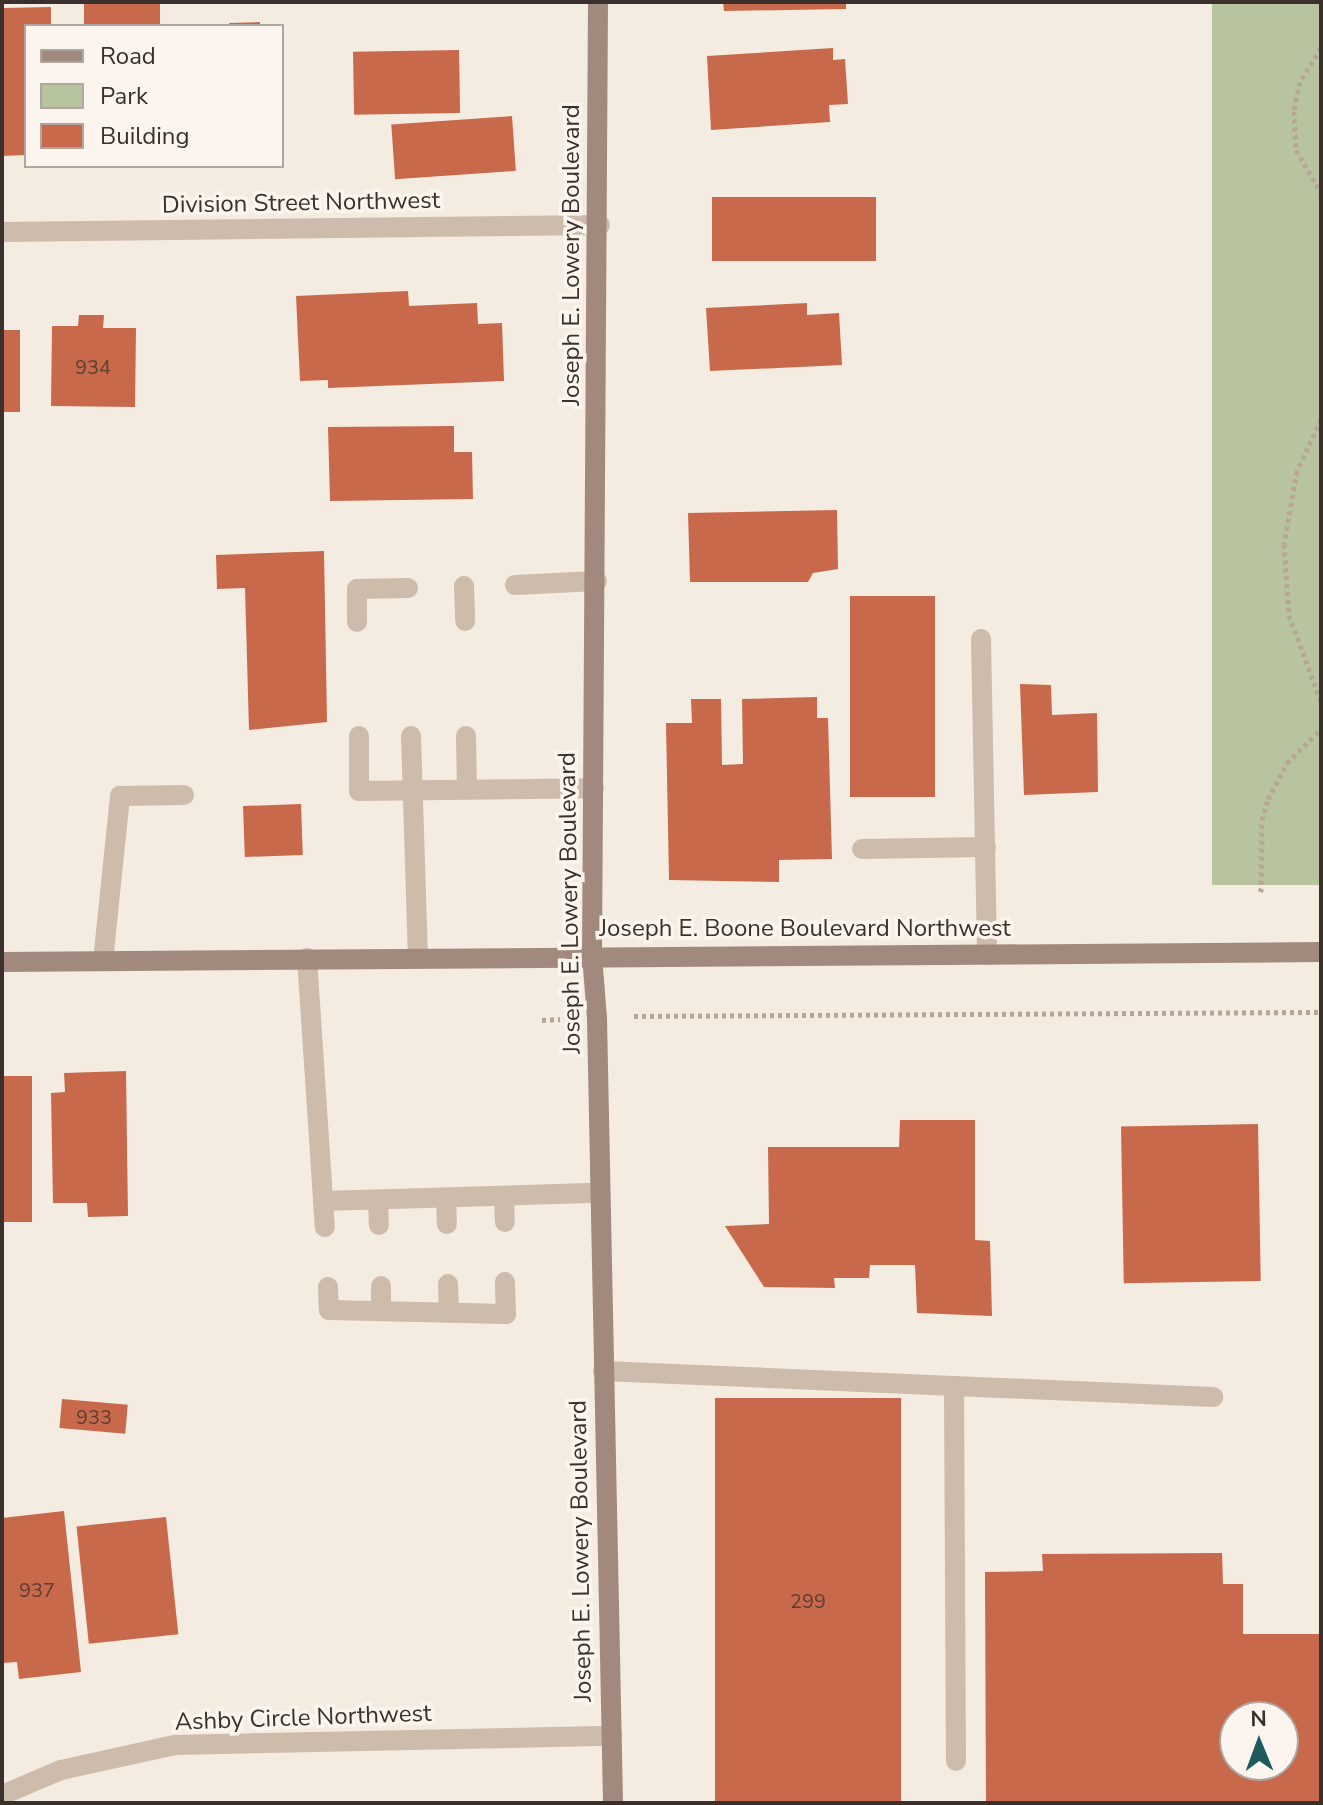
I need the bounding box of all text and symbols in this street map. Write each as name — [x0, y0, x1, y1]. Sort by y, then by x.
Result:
legend — [24, 24, 284, 168]
text: Road — [100, 40, 156, 72]
text: Park — [100, 80, 148, 112]
street label: Joseph E. Lowery Boulevard — [558, 104, 586, 406]
text: Building — [100, 120, 190, 152]
street label: Division Street Northwest — [162, 186, 440, 220]
house number: 934 — [75, 355, 111, 379]
street label: Joseph E. Lowery Boulevard — [553, 752, 587, 1054]
street label: Joseph E. Boone Boulevard Northwest — [599, 915, 1011, 943]
street label: Joseph E. Lowery Boulevard — [564, 1400, 598, 1702]
house number: 933 — [76, 1405, 112, 1429]
house number: 937 — [19, 1578, 55, 1602]
house number: 299 — [790, 1589, 826, 1613]
street label: Ashby Circle Northwest — [174, 1699, 432, 1737]
north arrow — [1219, 1701, 1299, 1781]
text: N — [1250, 1704, 1267, 1734]

